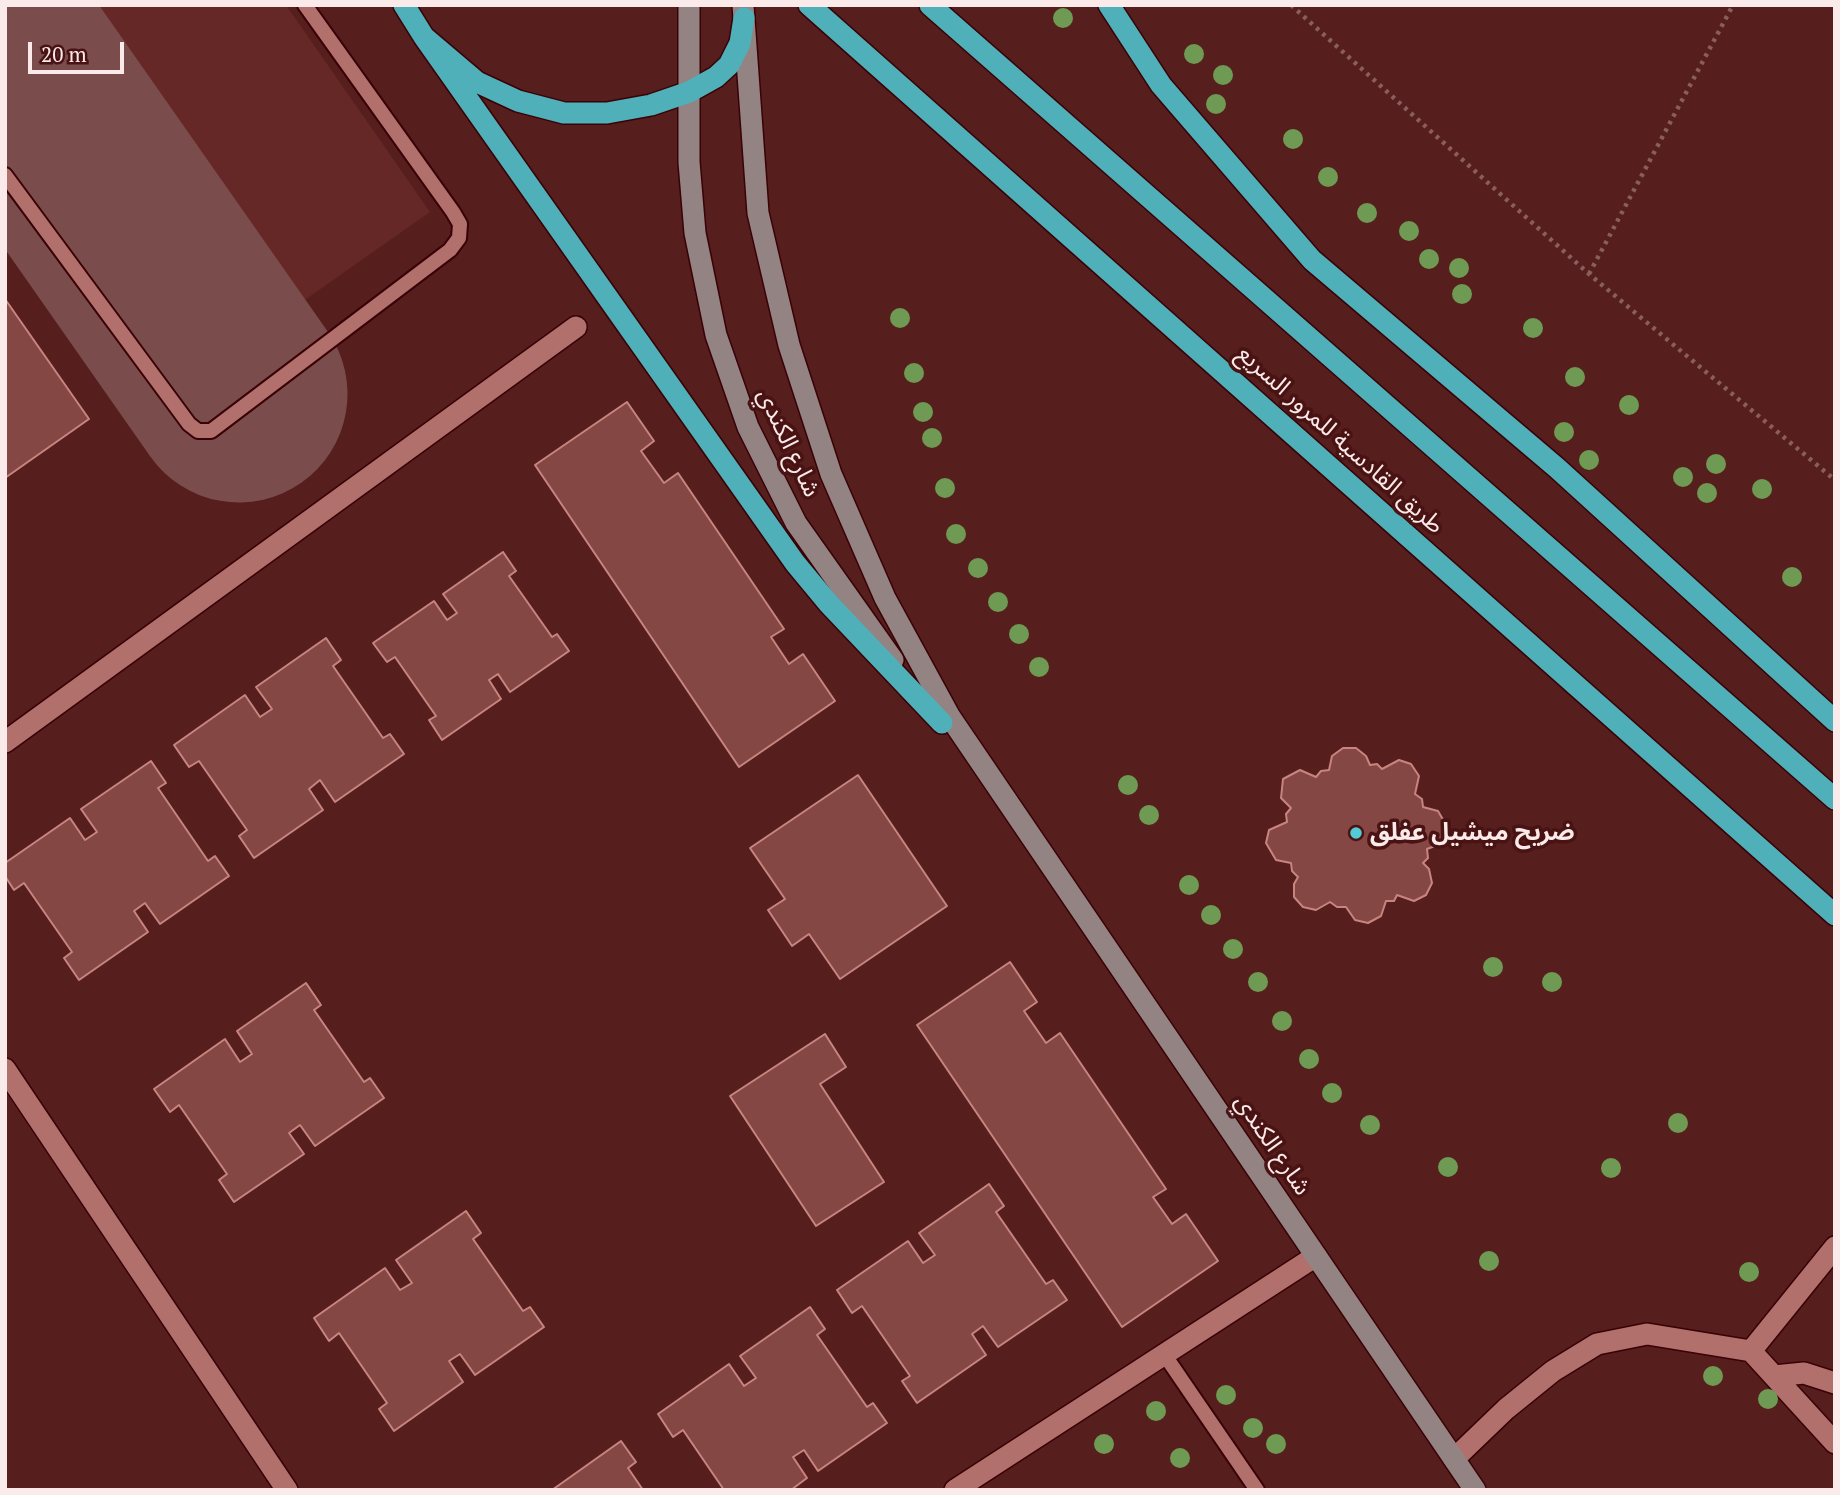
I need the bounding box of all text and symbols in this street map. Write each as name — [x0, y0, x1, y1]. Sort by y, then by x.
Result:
scale bar — [32, 28, 128, 72]
text: 20 m — [41, 40, 87, 68]
street label: طريق القادسية للمرور السريع — [1231, 340, 1449, 540]
street label: شارع الكندي — [750, 384, 826, 502]
place label: ضريح ميشيل عفلق — [1370, 819, 1575, 847]
marker: ضريح ميشيل عفلق — [1348, 825, 1364, 841]
street label: شارع الكندي — [1228, 1089, 1316, 1201]

